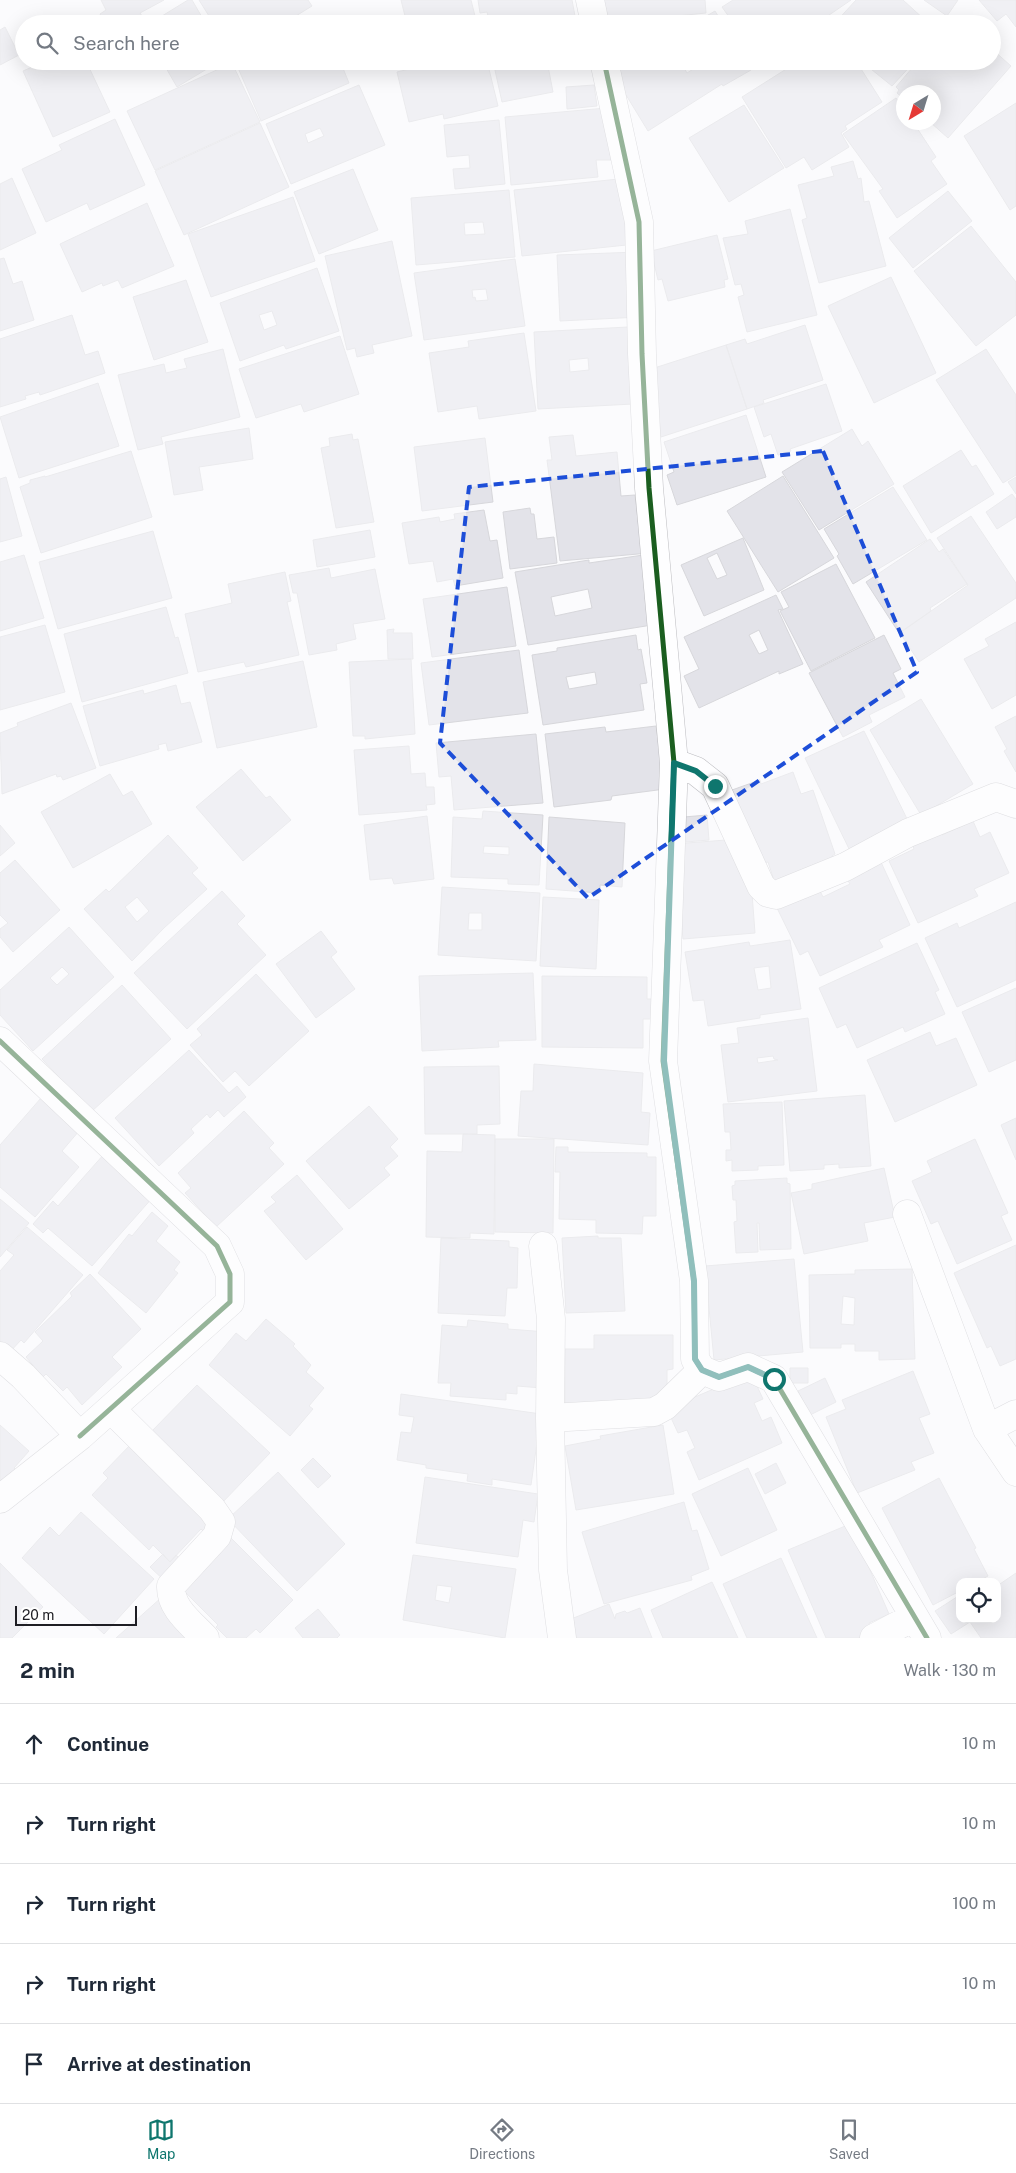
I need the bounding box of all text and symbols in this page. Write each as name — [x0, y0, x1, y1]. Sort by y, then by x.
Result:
search box — [15, 15, 1001, 70]
icon: search — [33, 29, 61, 57]
text: Search here — [73, 32, 180, 54]
north arrow — [896, 85, 941, 130]
route end — [704, 775, 727, 798]
route start — [763, 1368, 786, 1391]
map controls — [956, 1578, 1001, 1623]
button: locate — [956, 1578, 1001, 1623]
scale bar — [15, 1603, 138, 1626]
text: 20 m — [22, 1607, 54, 1623]
text: 2 min — [20, 1658, 75, 1683]
text: Walk · 130 m — [903, 1661, 996, 1680]
icon: ahead — [20, 1730, 48, 1758]
text: Continue — [67, 1733, 149, 1755]
text: 10 m — [962, 1734, 996, 1753]
icon: right — [20, 1810, 48, 1838]
text: Turn right — [67, 1813, 156, 1835]
text: 10 m — [962, 1814, 996, 1833]
icon: right — [20, 1890, 48, 1918]
text: Turn right — [67, 1893, 156, 1915]
text: 100 m — [952, 1894, 996, 1913]
icon: right — [20, 1970, 48, 1998]
text: Turn right — [67, 1973, 156, 1995]
text: 10 m — [962, 1974, 996, 1993]
icon: arrive — [20, 2050, 48, 2078]
text: Arrive at destination — [67, 2053, 251, 2075]
tab: Map — [147, 2116, 175, 2162]
tab: Directions — [469, 2116, 535, 2162]
tab: Saved — [829, 2116, 869, 2162]

